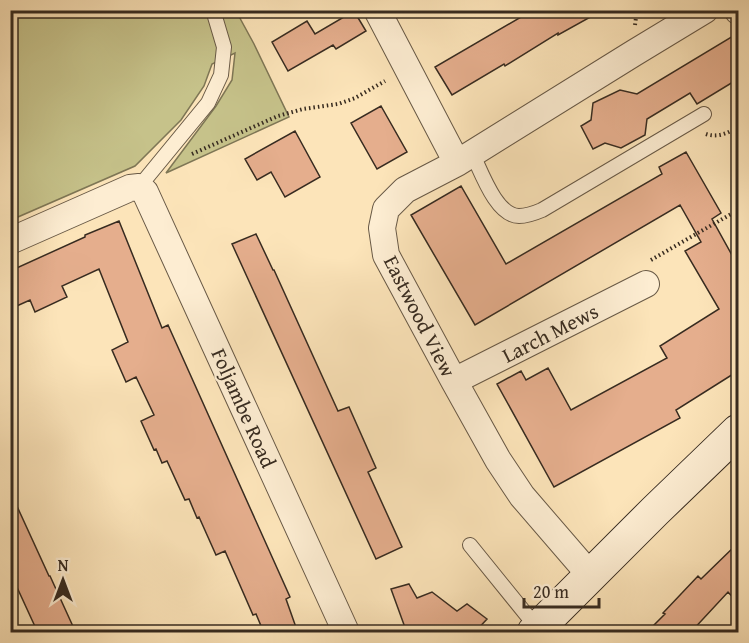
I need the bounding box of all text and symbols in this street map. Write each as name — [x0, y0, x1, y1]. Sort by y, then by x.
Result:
street label: Eastwood View — [376, 250, 464, 382]
street label: Larch Mews — [497, 296, 603, 370]
street label: Foljambe Road — [204, 343, 285, 474]
north arrow — [33, 550, 93, 610]
text: N — [58, 553, 69, 577]
scale bar — [524, 571, 599, 609]
text: 20 m — [533, 578, 569, 605]

